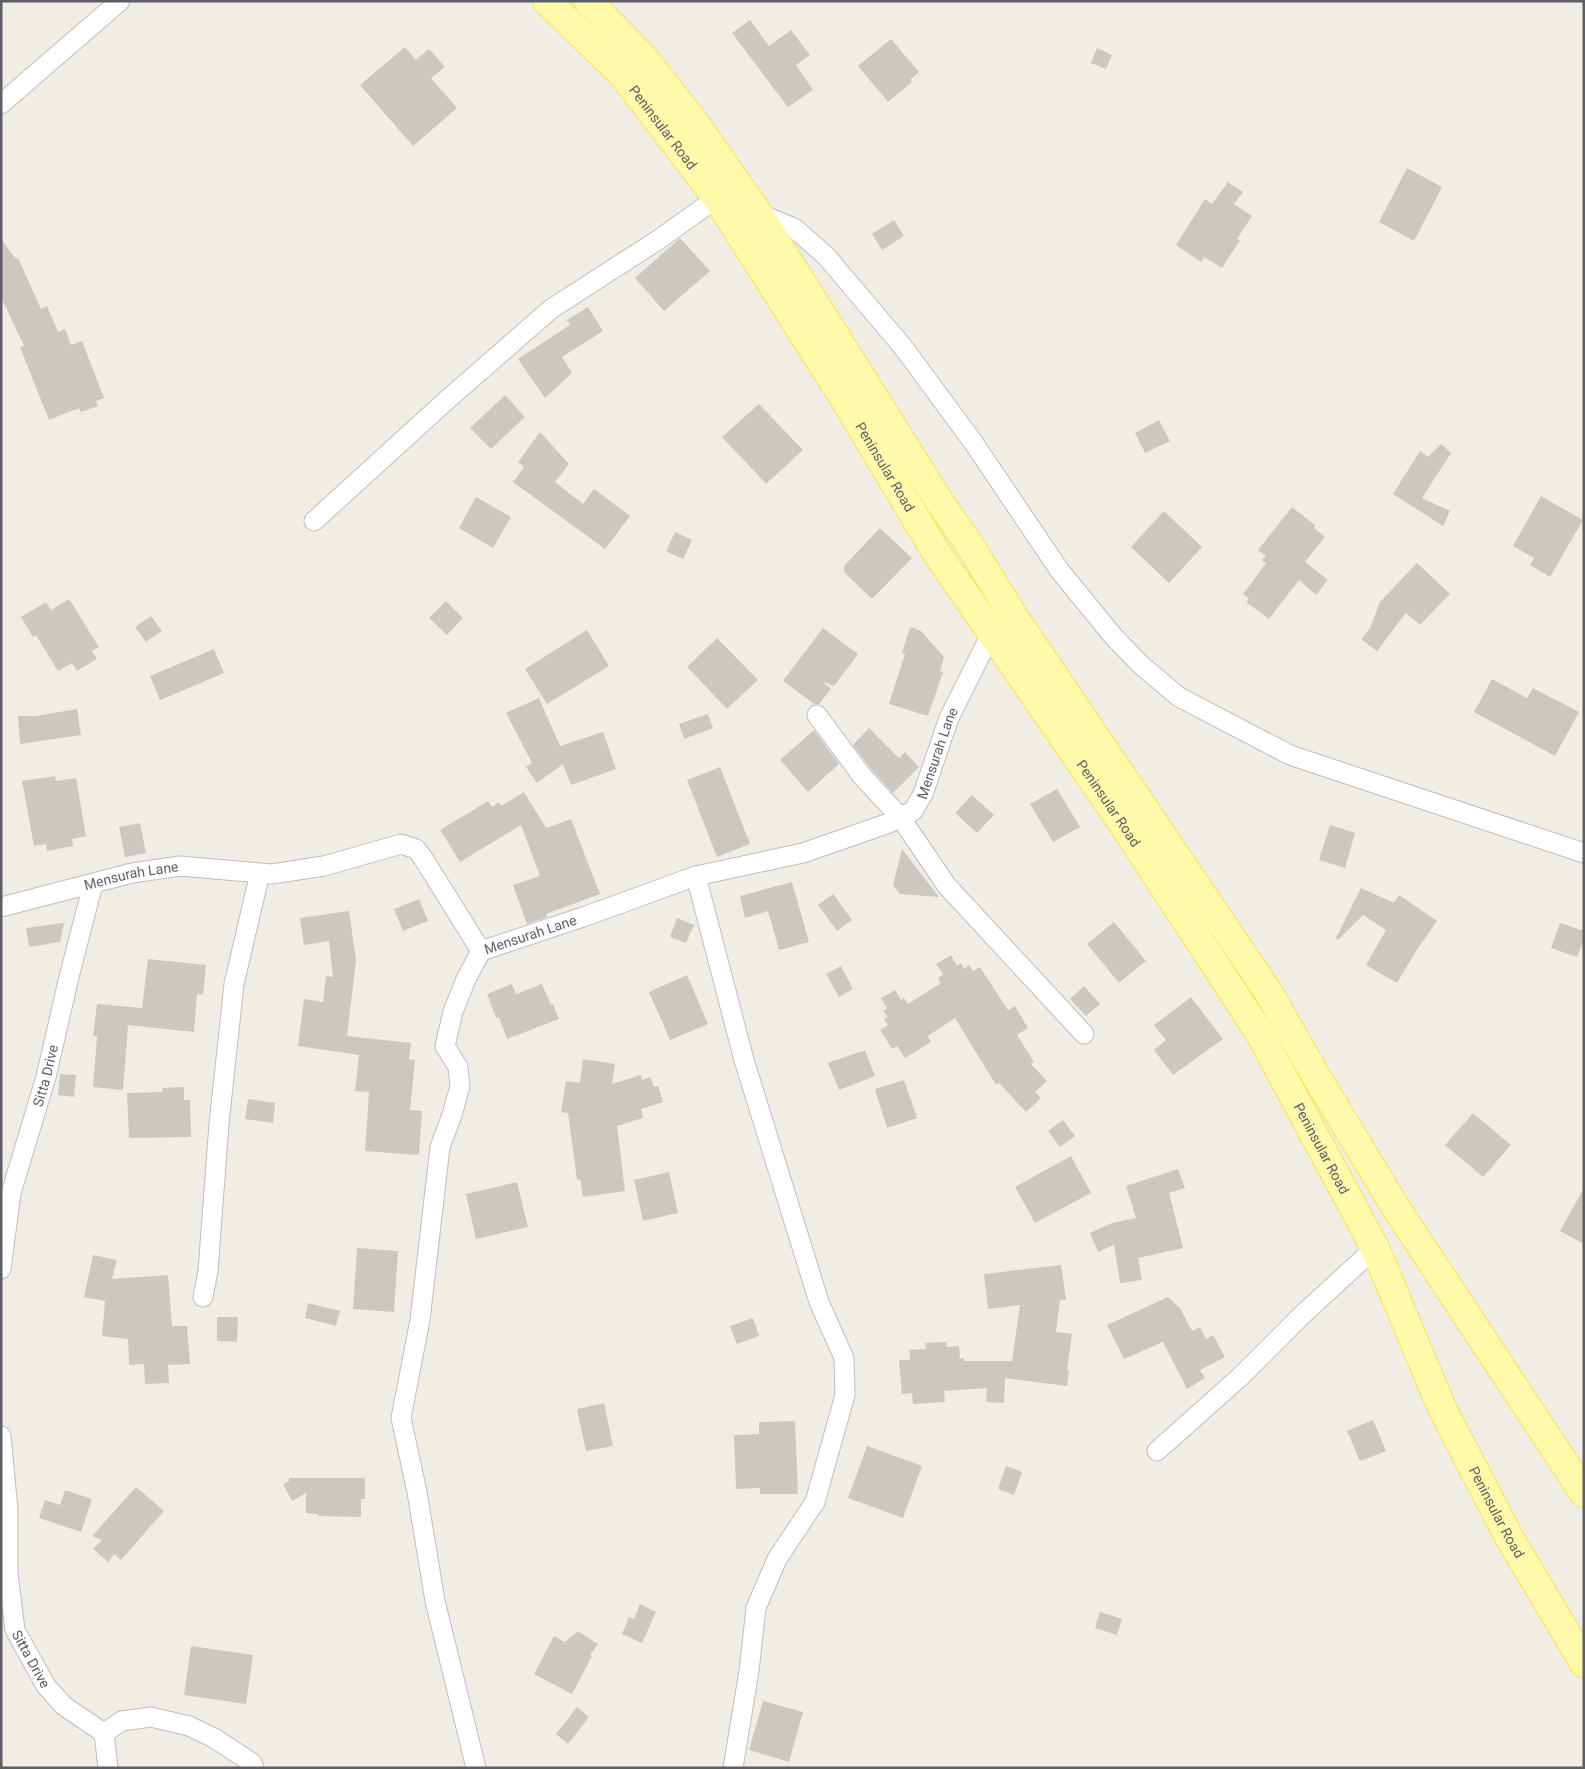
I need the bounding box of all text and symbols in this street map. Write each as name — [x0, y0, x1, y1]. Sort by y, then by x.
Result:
street label: Peninsular Road — [626, 82, 700, 173]
street label: Peninsular Road — [852, 419, 918, 515]
street label: Mensurah Lane — [914, 705, 961, 801]
street label: Peninsular Road — [1073, 757, 1144, 850]
street label: Mensurah Lane — [82, 858, 179, 893]
street label: Mensurah Lane — [482, 912, 578, 957]
street label: Sitta Drive — [30, 1043, 61, 1109]
street label: Peninsular Road — [1291, 1100, 1353, 1197]
street label: Peninsular Road — [1466, 1464, 1528, 1561]
street label: Sitta Drive — [9, 1627, 53, 1691]

